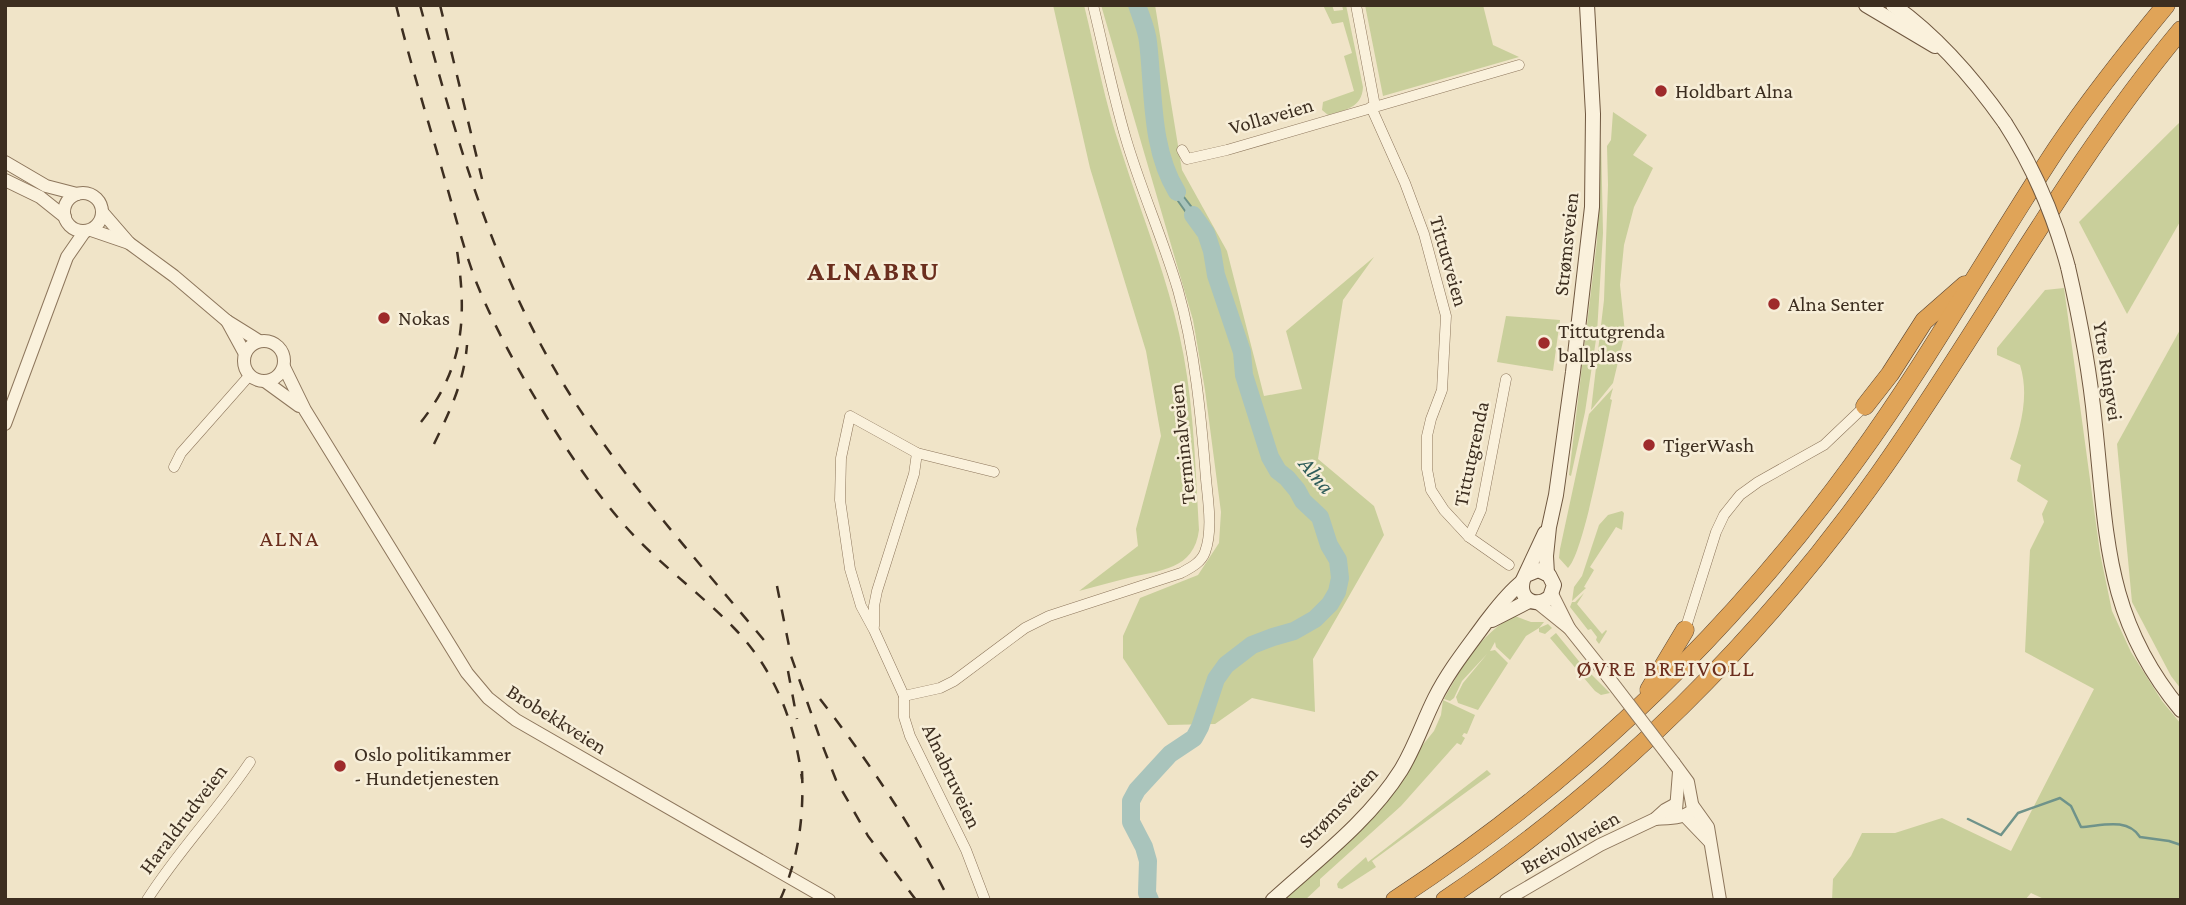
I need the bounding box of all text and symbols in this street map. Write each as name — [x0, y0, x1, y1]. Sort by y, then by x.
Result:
place label: Holdbart Alna — [1675, 79, 1793, 103]
marker: Holdbart Alna — [1653, 83, 1669, 99]
street label: Vollaveien — [1226, 92, 1316, 140]
street label: Strømsveien — [1549, 191, 1583, 297]
street label: Tittutveien — [1425, 213, 1473, 309]
district label: ALNABRU — [806, 255, 941, 286]
place label: Alna Senter — [1788, 292, 1885, 316]
marker: Alna Senter — [1766, 296, 1782, 312]
place label: Nokas — [398, 306, 450, 330]
marker: Nokas — [376, 310, 392, 326]
place label: Tittutgrenda ballplass — [1558, 319, 1665, 367]
street label: Ytre Ringvei — [2088, 320, 2128, 423]
marker: Tittutgrenda ballplass — [1536, 335, 1552, 351]
street label: Terminalveien — [1164, 383, 1200, 505]
street label: Tittutgrenda — [1448, 399, 1494, 509]
place label: TigerWash — [1663, 433, 1754, 457]
marker: TigerWash — [1641, 437, 1657, 453]
water label: Alna — [1293, 450, 1340, 499]
district label: ALNA — [260, 525, 320, 551]
district label: ØVRE BREIVOLL — [1576, 655, 1756, 681]
street label: Brobekkveien — [503, 679, 611, 759]
street label: Alnabruveien — [917, 720, 987, 832]
place label: Oslo politikammer - Hundetjenesten — [354, 742, 512, 790]
marker: Oslo politikammer - Hundetjenesten — [332, 758, 348, 774]
street label: Haraldrudveien — [134, 759, 232, 879]
street label: Strømsveien — [1293, 761, 1383, 853]
street label: Breivollveien — [1517, 805, 1623, 879]

